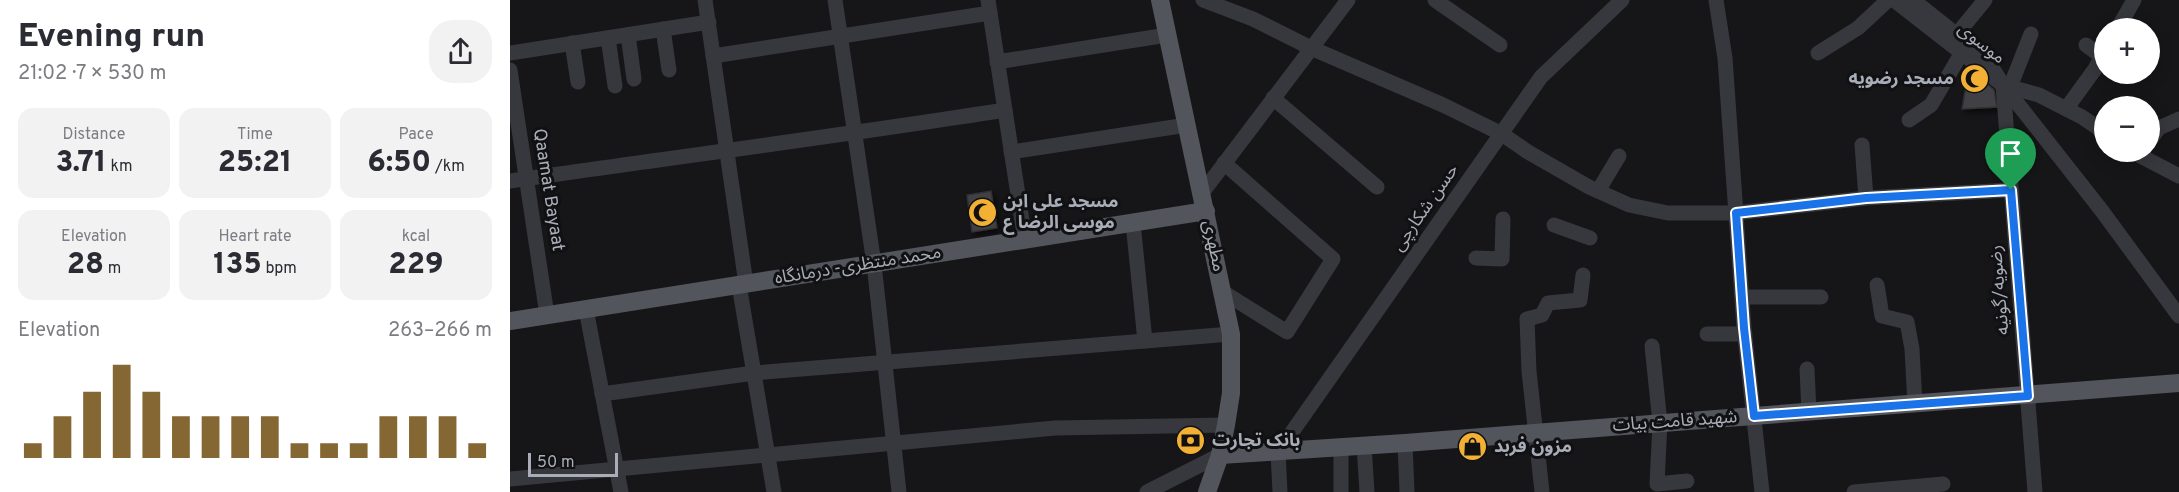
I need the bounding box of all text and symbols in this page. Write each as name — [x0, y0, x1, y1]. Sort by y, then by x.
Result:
text: Evening run — [18, 17, 205, 59]
street label: موسوی — [1953, 18, 2009, 70]
map controls — [2094, 18, 2160, 162]
button: + — [2094, 18, 2160, 84]
button: share — [429, 20, 492, 83]
text: 21:02 · 7 × 530 m — [18, 61, 167, 87]
mosque icon: مسجد رضویه — [1959, 63, 1991, 95]
place label: مسجد رضویه — [1848, 68, 1954, 91]
button: − — [2094, 96, 2160, 162]
text: Distance — [63, 125, 125, 145]
text: Time — [237, 125, 273, 145]
text: Pace — [398, 125, 434, 145]
street label: Qaamat Bayaat — [527, 127, 569, 253]
pin — [1985, 128, 2036, 190]
icon: arrive — [1994, 137, 2027, 170]
text: 3.71 — [55, 145, 107, 182]
text: 25:21 — [218, 145, 292, 182]
text: 6:50 — [367, 145, 431, 182]
text: km — [107, 157, 133, 177]
text: /km — [431, 157, 465, 177]
street label: حسن شکارچی — [1387, 160, 1465, 256]
place label: مسجد علی ابن موسی الرضا ع — [1003, 191, 1119, 235]
mosque icon: مسجد علی ابن موسی الرضا ع — [966, 196, 998, 228]
street label: مطهری — [1196, 218, 1230, 274]
text: Elevation — [61, 227, 127, 247]
text: Heart rate — [218, 227, 292, 247]
text: kcal — [402, 227, 430, 247]
street label: محمد منتظری- درمانگاه — [773, 241, 943, 291]
street label: رضویه/گونیه — [1985, 244, 2015, 336]
text: 28 — [67, 247, 104, 284]
text: 135 — [213, 247, 262, 284]
text: 229 — [388, 247, 444, 284]
text: m — [104, 259, 121, 279]
text: bpm — [262, 259, 297, 279]
text: Elevation — [18, 318, 100, 344]
text: 263–266 m — [388, 318, 492, 344]
street label: شهید قامت بیات — [1612, 406, 1738, 438]
bank icon: بانک تجارت — [1175, 425, 1207, 457]
place label: بانک تجارت — [1212, 430, 1301, 453]
shop icon: مزون فربد — [1457, 431, 1489, 463]
place label: مزون فربد — [1494, 436, 1572, 459]
scale bar — [528, 450, 618, 478]
text: 50 m — [537, 453, 575, 473]

